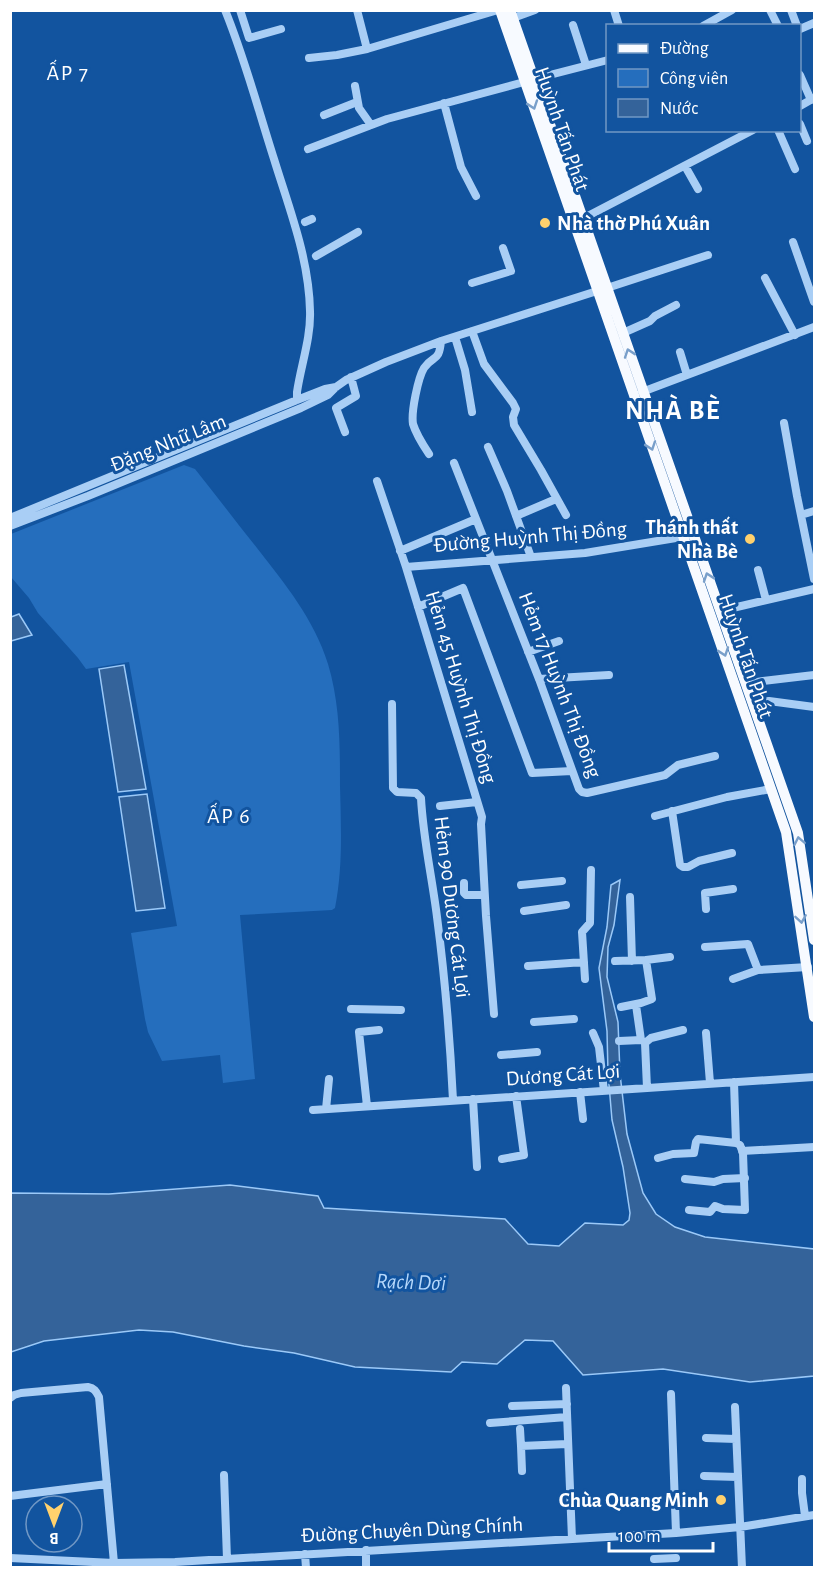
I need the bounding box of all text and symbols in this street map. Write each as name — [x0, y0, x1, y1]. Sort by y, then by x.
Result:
legend — [606, 24, 801, 132]
text: Đường — [660, 40, 709, 58]
district label: ẤP 7 — [47, 59, 89, 84]
street label: Huỳnh Tấn Phát — [531, 64, 593, 194]
text: Công viên — [660, 70, 728, 88]
one-way arrow — [525, 99, 538, 110]
text: Nước — [660, 100, 698, 118]
place label: Nhà thờ Phú Xuân — [557, 213, 710, 234]
marker: Nhà thờ Phú Xuân — [538, 216, 552, 230]
one-way arrow — [624, 348, 637, 359]
district label: NHÀ BÈ — [625, 394, 721, 424]
street label: Đặng Nhữ Lâm — [107, 410, 229, 476]
one-way arrow — [644, 440, 657, 450]
place label: Thánh thất Nhà Bè — [645, 516, 738, 562]
street label: Đường Huỳnh Thị Đồng — [432, 518, 628, 556]
marker: Thánh thất Nhà Bè — [743, 532, 757, 546]
one-way arrow — [702, 572, 715, 583]
street label: Hẻm 45 Huỳnh Thị Đồng — [422, 588, 501, 786]
street label: Hẻm 17 Huỳnh Thị Đồng — [515, 589, 605, 781]
street label: Huỳnh Tấn Phát — [715, 591, 777, 721]
one-way arrow — [716, 646, 729, 657]
district label: ẤP 6 — [207, 802, 251, 827]
street label: Hẻm 90 Dương Cát Lợi — [430, 815, 474, 999]
one-way arrow — [793, 836, 806, 846]
one-way arrow — [794, 915, 806, 924]
street label: Dương Cát Lợi — [505, 1061, 621, 1089]
water label: Rạch Dơi — [376, 1270, 447, 1294]
place label: Chùa Quang Minh — [559, 1490, 709, 1512]
marker: Chùa Quang Minh — [714, 1493, 728, 1507]
north arrow — [24, 1494, 84, 1554]
street label: Đường Chuyên Dùng Chính — [300, 1514, 524, 1546]
scale bar — [609, 1515, 712, 1553]
text: 100 m — [618, 1528, 661, 1546]
text: B — [49, 1530, 59, 1546]

